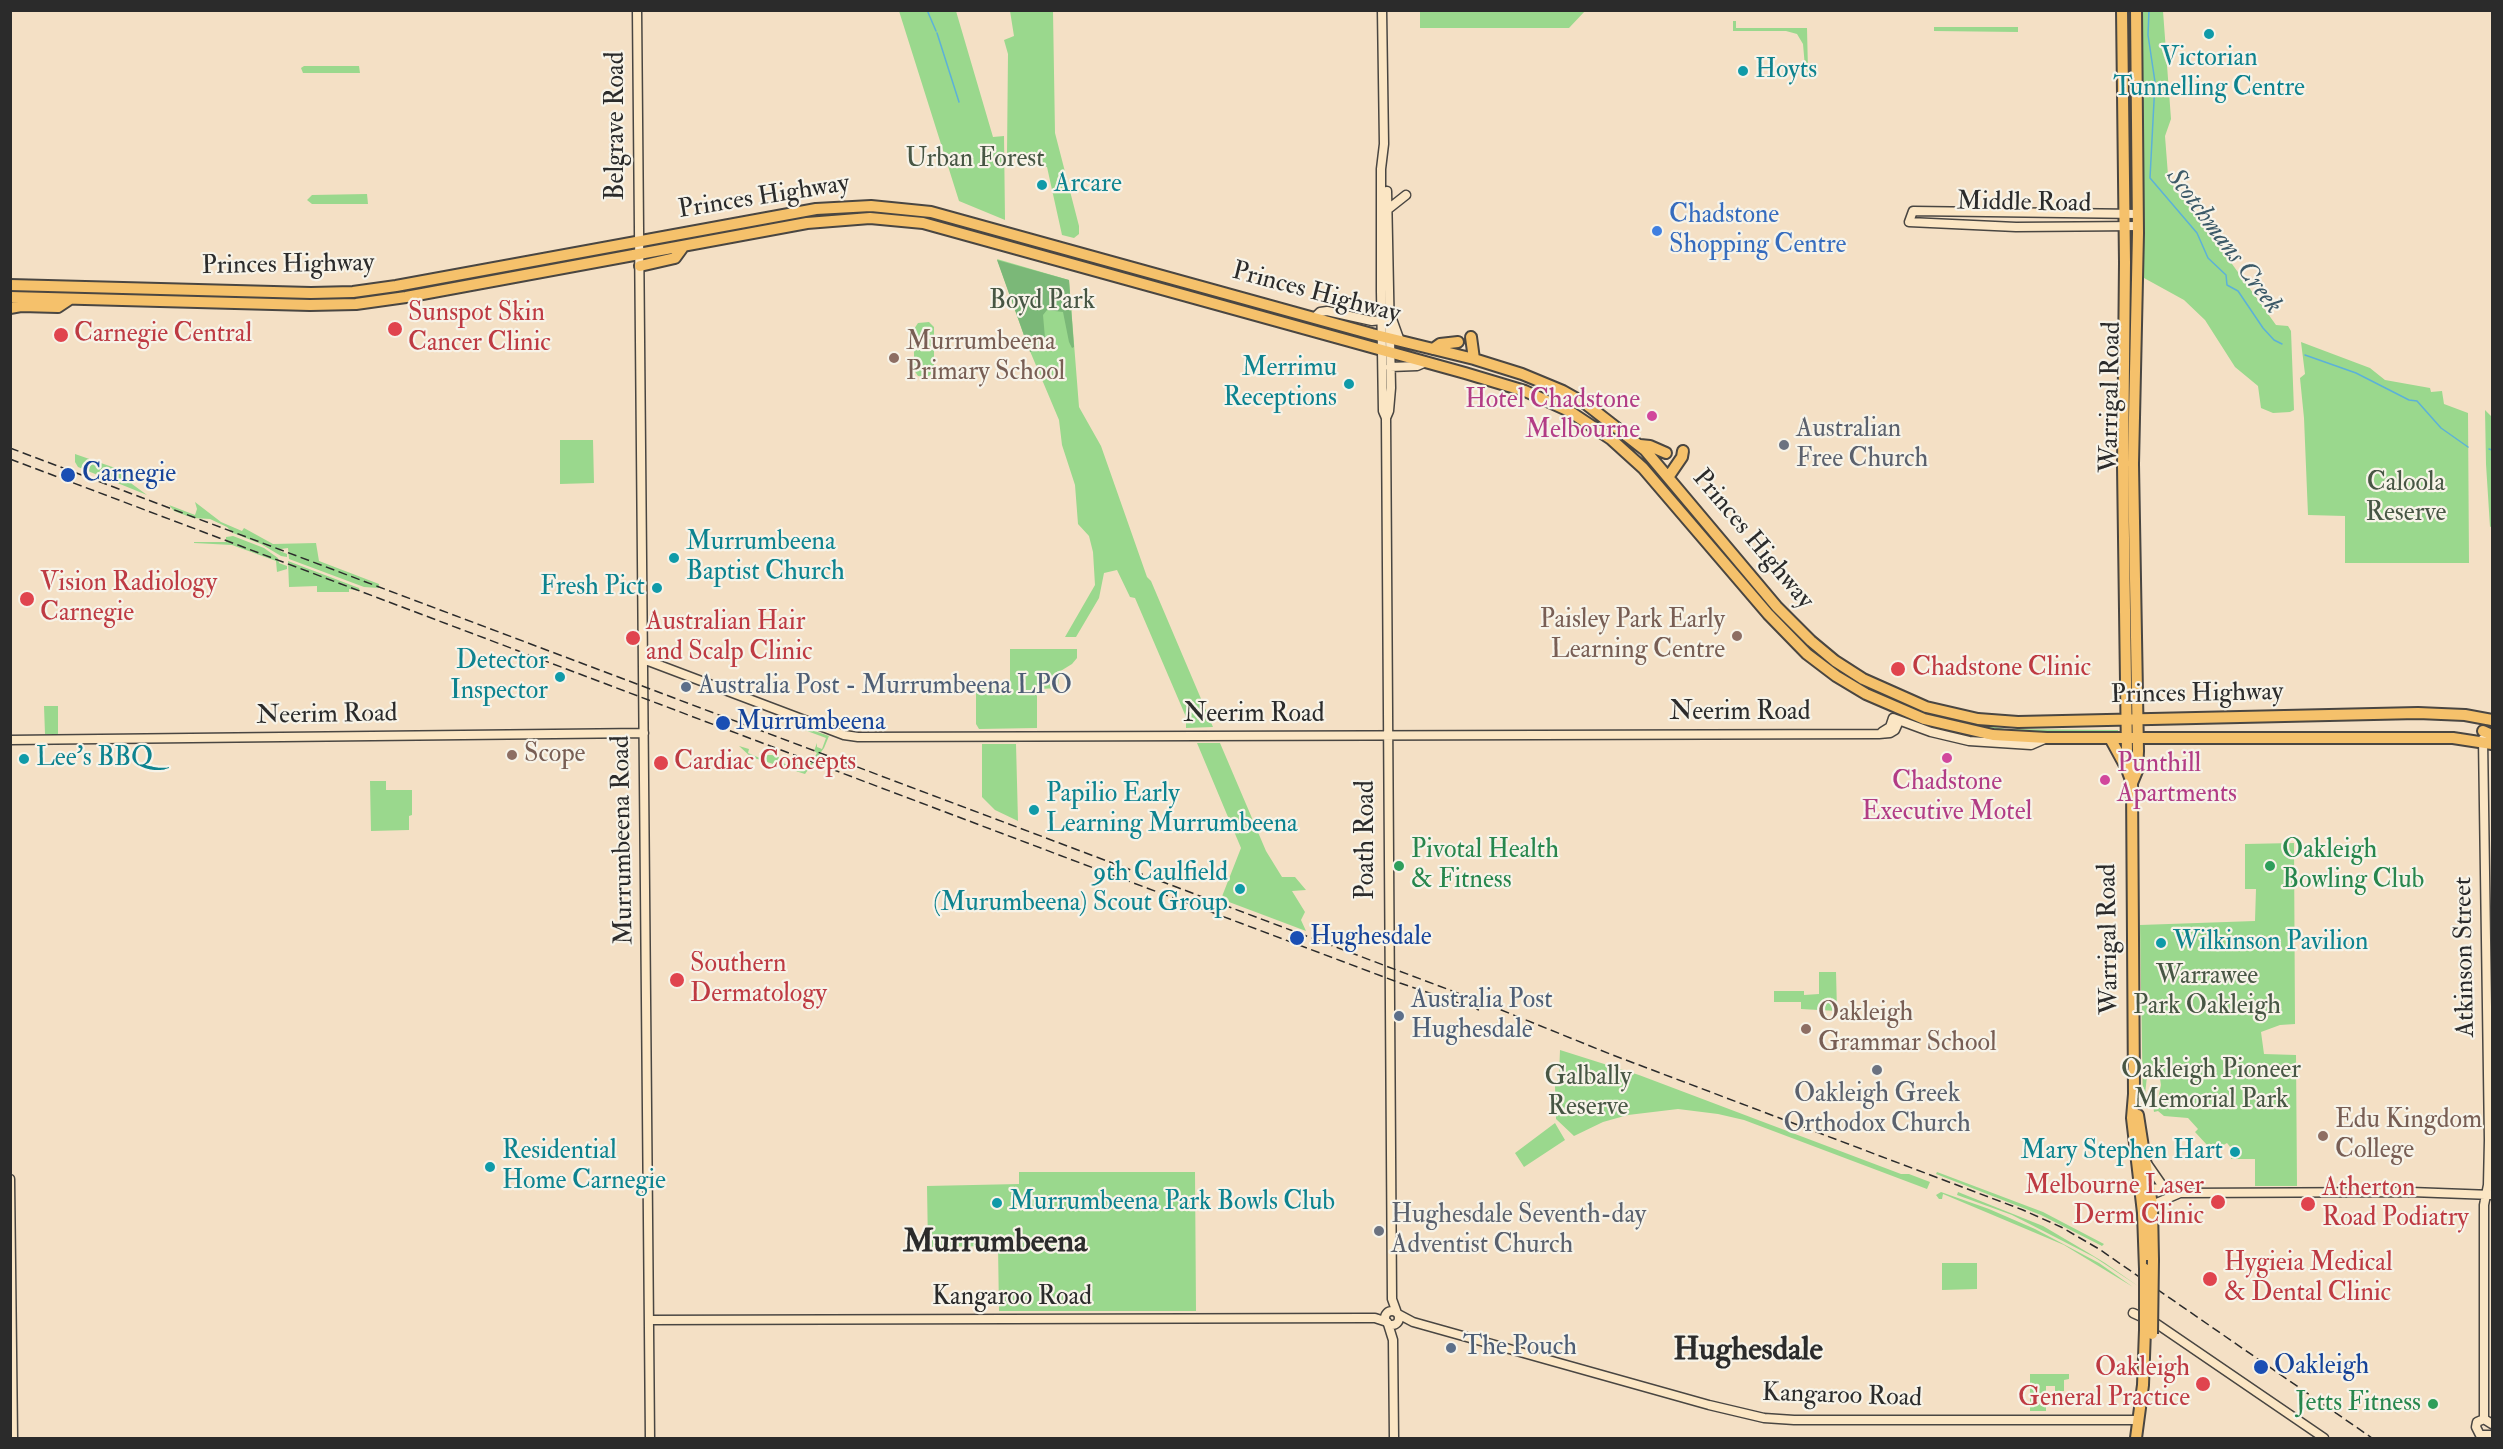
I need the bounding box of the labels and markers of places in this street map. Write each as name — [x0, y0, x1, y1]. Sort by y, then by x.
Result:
marker: Victorian Tunnelling Centre — [2202, 27, 2216, 41]
place label: Victorian Tunnelling Centre — [2113, 43, 2305, 104]
place label: Hoyts — [1755, 55, 1817, 87]
marker: Hoyts — [1736, 64, 1750, 78]
place label: Arcare — [1054, 169, 1122, 201]
marker: Arcare — [1035, 178, 1049, 192]
place label: Chadstone Shopping Centre — [1669, 200, 1846, 262]
marker: Chadstone Shopping Centre — [1650, 224, 1664, 238]
place label: Sunspot Skin Cancer Clinic — [408, 298, 551, 360]
place label: Carnegie Central — [74, 319, 252, 351]
marker: Sunspot Skin Cancer Clinic — [386, 320, 404, 338]
marker: Carnegie Central — [52, 326, 70, 344]
place label: Murrumbeena Primary School — [906, 327, 1065, 388]
marker: Murrumbeena Primary School — [887, 351, 901, 365]
place label: Merrimu Receptions — [1223, 353, 1337, 414]
marker: Merrimu Receptions — [1342, 377, 1356, 391]
place label: Hotel Chadstone Melbourne — [1465, 385, 1640, 446]
marker: Hotel Chadstone Melbourne — [1645, 409, 1659, 423]
place label: Australian Free Church — [1796, 414, 1928, 476]
marker: Australian Free Church — [1777, 438, 1791, 452]
place label: Carnegie — [82, 459, 176, 491]
marker: Carnegie — [59, 466, 77, 484]
place label: Murrumbeena Baptist Church — [686, 527, 845, 588]
marker: Murrumbeena Baptist Church — [667, 551, 681, 565]
place label: Vision Radiology Carnegie — [40, 568, 217, 630]
place label: Fresh Pict — [540, 572, 645, 604]
marker: Fresh Pict — [650, 581, 664, 595]
marker: Vision Radiology Carnegie — [18, 590, 36, 608]
place label: Paisley Park Early Learning Centre — [1540, 605, 1725, 666]
place label: Australian Hair and Scalp Clinic — [646, 607, 813, 668]
marker: Australian Hair and Scalp Clinic — [624, 629, 642, 647]
marker: Paisley Park Early Learning Centre — [1730, 629, 1744, 643]
place label: Detector Inspector — [450, 646, 548, 708]
place label: Chadstone Clinic — [1912, 653, 2091, 685]
marker: Chadstone Clinic — [1889, 660, 1907, 678]
marker: Detector Inspector — [553, 670, 567, 684]
place label: Australia Post - Murrumbeena LPO — [698, 671, 1072, 703]
marker: Australia Post - Murrumbeena LPO — [679, 680, 693, 694]
place label: Murrumbeena — [736, 707, 886, 739]
marker: Murrumbeena — [714, 714, 732, 732]
place label: Scope — [524, 739, 585, 771]
place label: Lee's BBQ — [36, 743, 153, 775]
place label: Cardiac Concepts — [674, 747, 856, 779]
marker: Scope — [505, 748, 519, 762]
place label: Punthill Apartments — [2117, 749, 2237, 810]
marker: Chadstone Executive Motel — [1940, 751, 1954, 765]
marker: Lee's BBQ — [17, 752, 31, 766]
marker: Cardiac Concepts — [652, 754, 670, 772]
place label: Chadstone Executive Motel — [1862, 767, 2032, 828]
marker: Punthill Apartments — [2098, 773, 2112, 787]
place label: Papilio Early Learning Murrumbeena — [1046, 779, 1298, 840]
marker: Papilio Early Learning Murrumbeena — [1027, 803, 1041, 817]
place label: Pivotal Health & Fitness — [1411, 835, 1559, 897]
place label: Oakleigh Bowling Club — [2282, 835, 2424, 897]
place label: 9th Caulfield (Murumbeena) Scout Group — [933, 858, 1228, 920]
marker: Pivotal Health & Fitness — [1392, 859, 1406, 873]
marker: Oakleigh Bowling Club — [2263, 859, 2277, 873]
marker: 9th Caulfield (Murumbeena) Scout Group — [1233, 882, 1247, 896]
place label: Hughesdale — [1310, 922, 1432, 954]
place label: Wilkinson Pavilion — [2173, 927, 2368, 959]
marker: Hughesdale — [1288, 929, 1306, 947]
marker: Wilkinson Pavilion — [2154, 936, 2168, 950]
place label: Southern Dermatology — [690, 949, 827, 1011]
marker: Southern Dermatology — [668, 971, 686, 989]
place label: Australia Post Hughesdale — [1411, 985, 1553, 1046]
place label: Oakleigh Grammar School — [1818, 998, 1997, 1060]
marker: Australia Post Hughesdale — [1392, 1009, 1406, 1023]
marker: Oakleigh Grammar School — [1799, 1022, 1813, 1036]
marker: Oakleigh Greek Orthodox Church — [1870, 1063, 1884, 1077]
place label: Oakleigh Greek Orthodox Church — [1783, 1079, 1971, 1140]
place label: Edu Kingdom College — [2335, 1105, 2482, 1166]
marker: Edu Kingdom College — [2316, 1129, 2330, 1143]
place label: Residential Home Carnegie — [502, 1136, 666, 1198]
place label: Mary Stephen Hart — [2020, 1136, 2223, 1168]
marker: Mary Stephen Hart — [2228, 1145, 2242, 1159]
marker: Residential Home Carnegie — [483, 1160, 497, 1174]
place label: Melbourne Laser Derm Clinic — [2025, 1171, 2204, 1232]
place label: Atherton Road Podiatry — [2322, 1173, 2469, 1234]
place label: Murrumbeena Park Bowls Club — [1009, 1187, 1335, 1219]
marker: Melbourne Laser Derm Clinic — [2209, 1193, 2227, 1211]
marker: Atherton Road Podiatry — [2299, 1195, 2317, 1213]
marker: Murrumbeena Park Bowls Club — [990, 1196, 1004, 1210]
place label: Hughesdale Seventh-day Adventist Church — [1391, 1200, 1646, 1262]
marker: Hughesdale Seventh-day Adventist Church — [1372, 1224, 1386, 1238]
place label: Hygieia Medical & Dental Clinic — [2224, 1248, 2393, 1310]
marker: Hygieia Medical & Dental Clinic — [2201, 1270, 2219, 1288]
place label: The Pouch — [1463, 1332, 1577, 1364]
marker: The Pouch — [1444, 1341, 1458, 1355]
place label: Oakleigh — [2274, 1351, 2369, 1383]
place label: Oakleigh General Practice — [2018, 1353, 2190, 1414]
marker: Oakleigh — [2252, 1358, 2270, 1376]
marker: Oakleigh General Practice — [2194, 1375, 2212, 1393]
place label: Jetts Fitness — [2295, 1388, 2421, 1420]
marker: Jetts Fitness — [2426, 1397, 2440, 1411]

